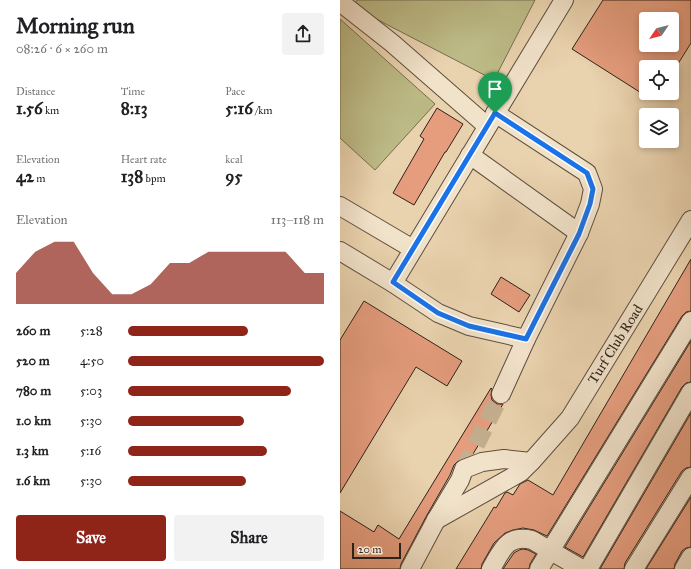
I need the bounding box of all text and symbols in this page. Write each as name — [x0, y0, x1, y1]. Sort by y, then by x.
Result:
text: Morning run — [16, 12, 135, 39]
north arrow — [639, 12, 679, 52]
map controls — [639, 12, 679, 148]
button: share — [282, 13, 324, 55]
text: 08:26 · 6 × 260 m — [16, 41, 108, 57]
button: locate — [639, 60, 679, 100]
pin — [478, 72, 512, 113]
icon: arrive — [484, 78, 506, 100]
text: Distance — [16, 85, 55, 98]
text: Time — [121, 85, 145, 98]
text: Pace — [225, 85, 245, 98]
text: 1.56 — [16, 98, 43, 119]
text: 8:13 — [121, 98, 148, 119]
text: 5:16 — [225, 98, 253, 119]
text: km — [43, 104, 59, 117]
text: /km — [253, 104, 273, 117]
button: layers — [639, 108, 679, 148]
text: Elevation — [16, 153, 60, 166]
text: Heart rate — [121, 153, 167, 166]
text: kcal — [225, 153, 243, 166]
text: 42 — [16, 166, 34, 187]
text: 138 — [121, 166, 143, 187]
text: 95 — [225, 166, 242, 187]
text: m — [34, 172, 45, 185]
text: bpm — [143, 172, 166, 185]
text: Elevation — [16, 212, 68, 228]
text: 113–118 m — [271, 212, 324, 228]
street label: Turf Club Road — [584, 302, 647, 387]
text: 260 m — [16, 323, 50, 339]
text: 5:28 — [80, 323, 103, 339]
text: 520 m — [16, 353, 50, 369]
text: 4:50 — [80, 353, 104, 369]
text: 780 m — [16, 383, 51, 399]
text: 5:03 — [80, 383, 102, 399]
text: 1.0 km — [16, 413, 51, 429]
text: 5:30 — [80, 413, 102, 429]
text: 1.3 km — [16, 443, 49, 459]
text: 5:16 — [80, 443, 101, 459]
text: 1.6 km — [16, 473, 50, 489]
text: 5:30 — [80, 473, 102, 489]
button: Save — [16, 515, 166, 561]
button: Share — [174, 515, 324, 561]
scale bar — [352, 541, 401, 560]
text: 20 m — [358, 543, 381, 556]

